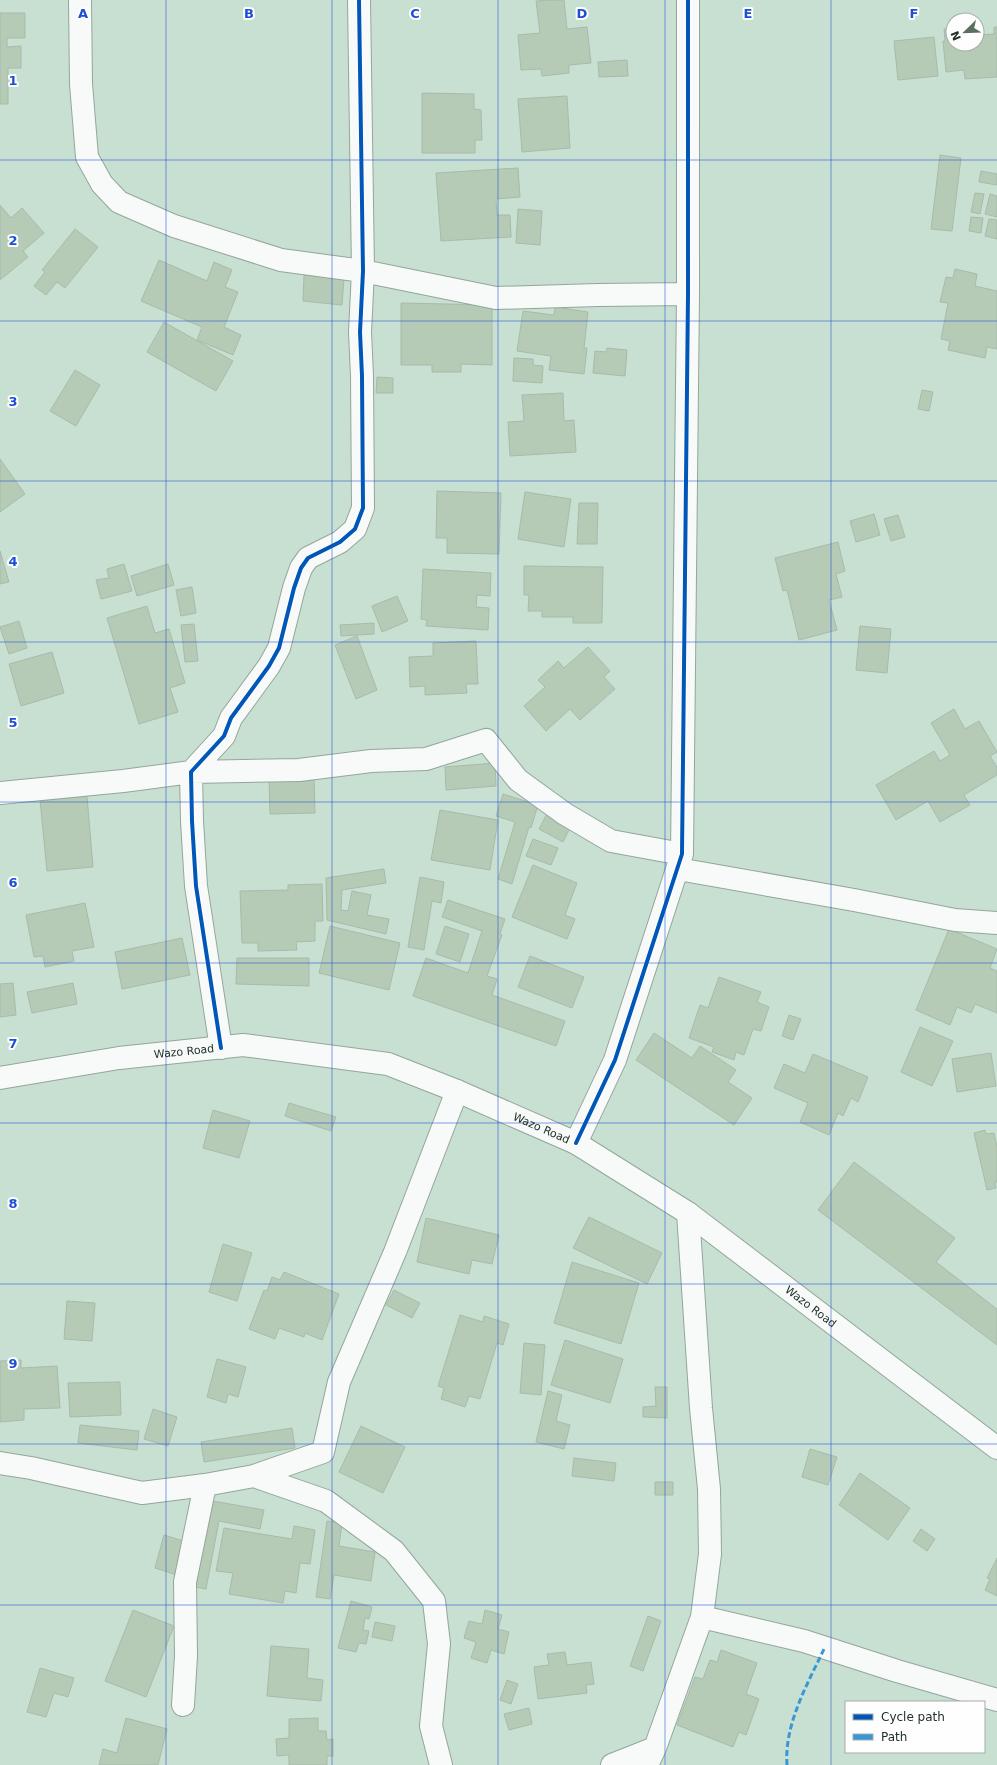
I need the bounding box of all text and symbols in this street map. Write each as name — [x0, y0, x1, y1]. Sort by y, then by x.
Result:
text: A — [78, 6, 88, 21]
text: B — [244, 6, 254, 21]
text: C — [410, 6, 420, 21]
text: D — [577, 6, 588, 21]
text: E — [744, 6, 752, 21]
text: F — [910, 6, 918, 21]
north arrow — [945, 12, 985, 52]
text: N — [948, 29, 964, 42]
text: 1 — [8, 73, 18, 88]
text: 2 — [8, 233, 18, 248]
text: 3 — [8, 394, 18, 409]
text: 4 — [8, 554, 18, 569]
text: 5 — [8, 715, 18, 730]
text: 6 — [8, 875, 18, 890]
text: 7 — [8, 1036, 18, 1051]
street label: Wazo Road — [153, 1042, 215, 1061]
street label: Wazo Road — [511, 1110, 572, 1147]
text: 8 — [8, 1196, 18, 1211]
street label: Wazo Road — [783, 1283, 839, 1330]
text: 9 — [8, 1356, 18, 1371]
legend — [845, 1701, 985, 1753]
text: Cycle path — [881, 1710, 945, 1724]
text: Path — [881, 1730, 907, 1744]

